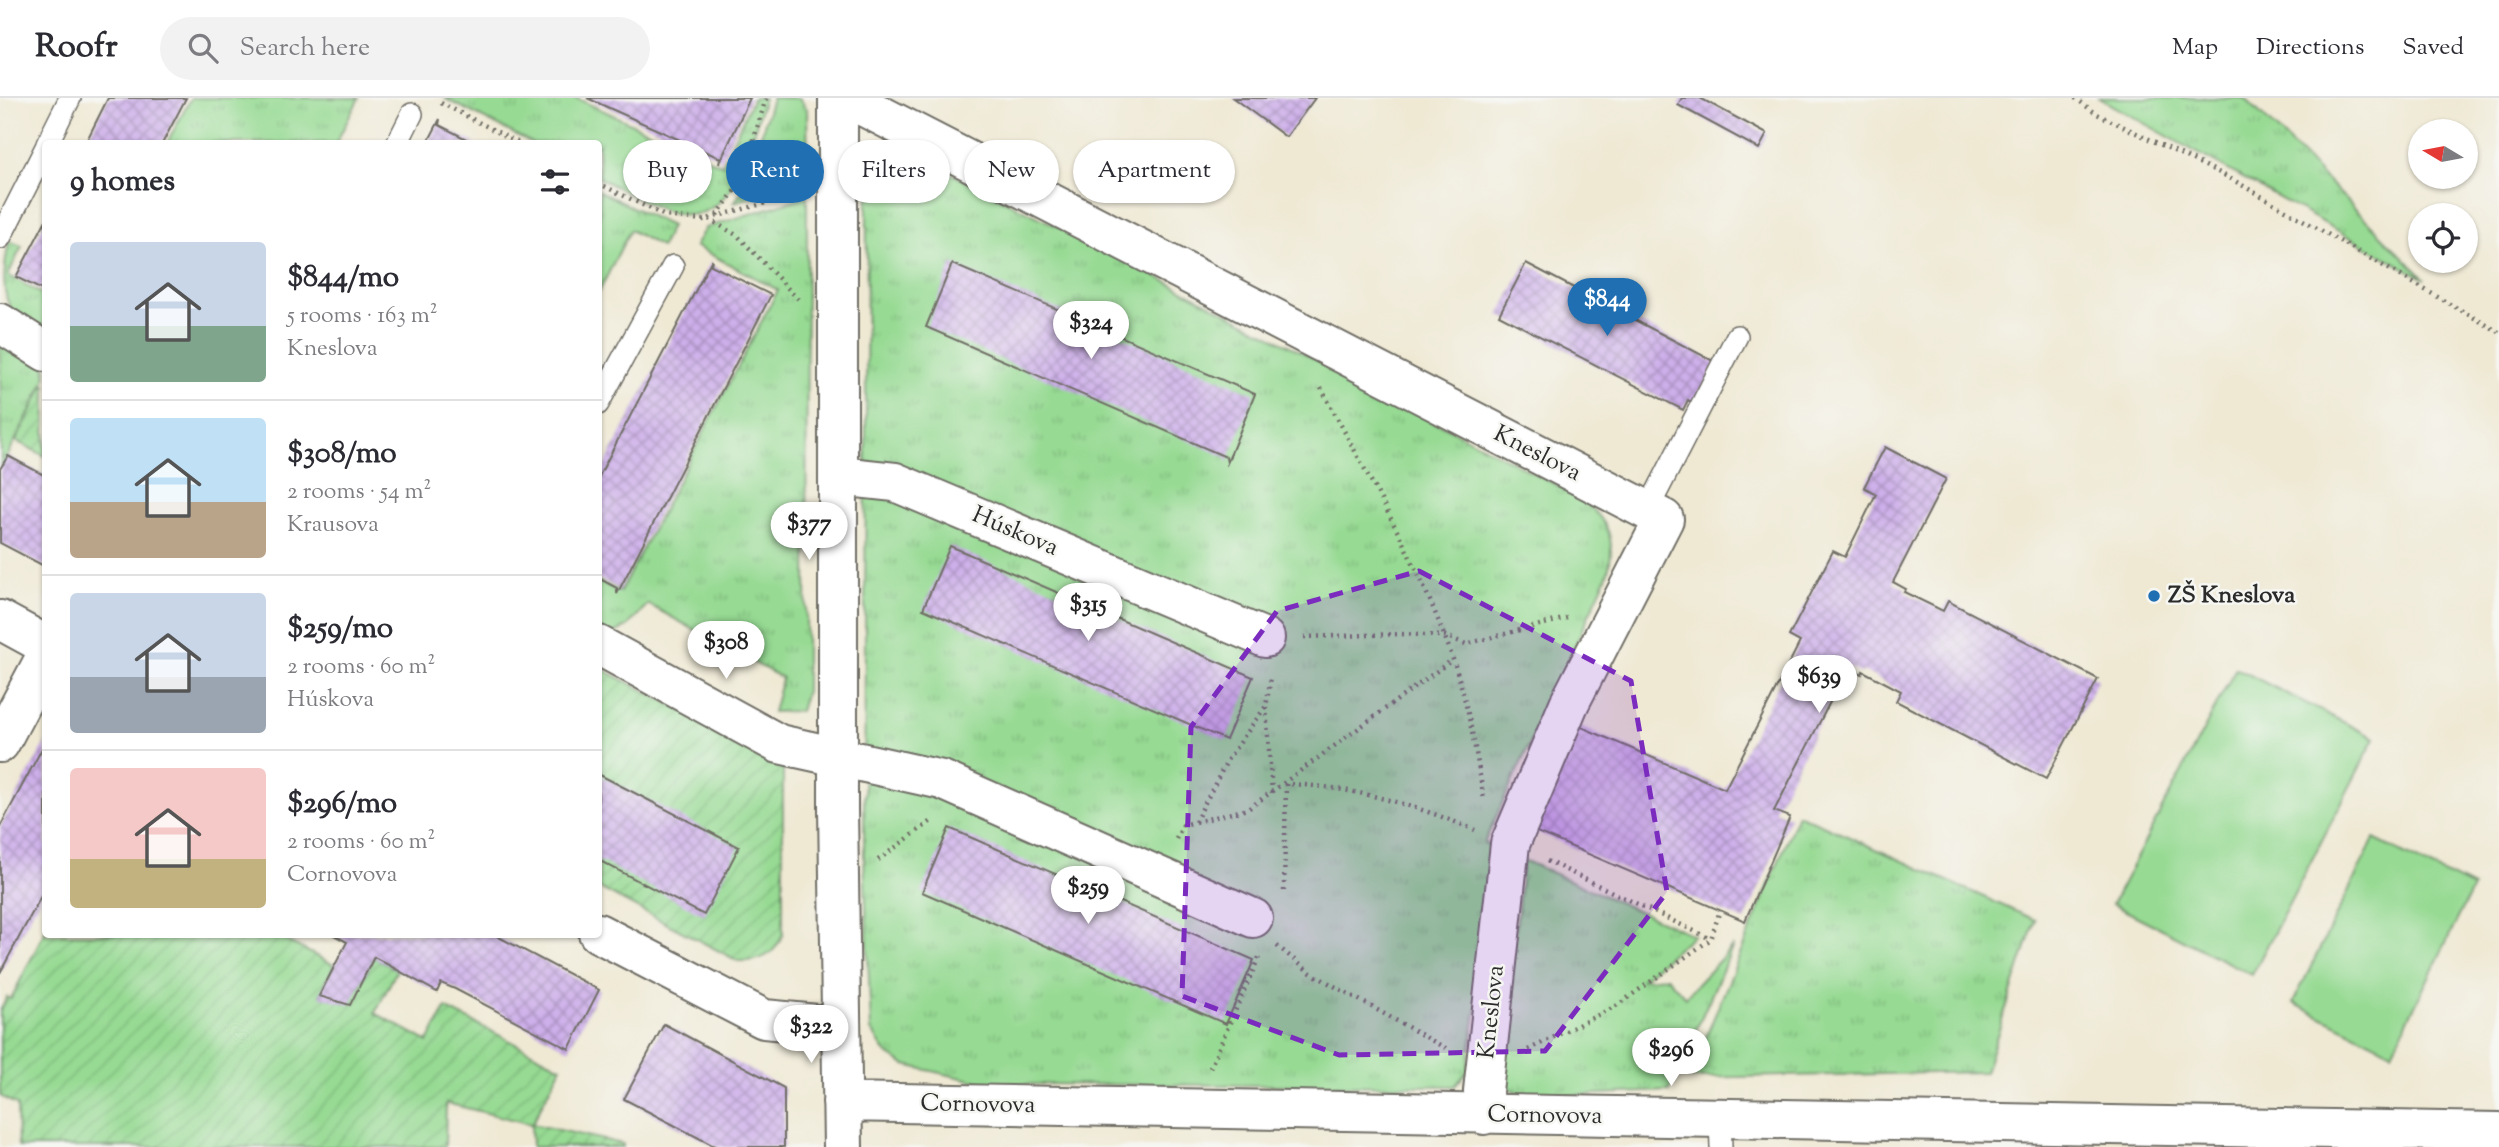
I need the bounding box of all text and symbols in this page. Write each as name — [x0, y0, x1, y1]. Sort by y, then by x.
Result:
search box — [160, 17, 650, 80]
text: Roofr — [35, 24, 118, 72]
icon: search — [184, 29, 222, 67]
text: Search here — [240, 30, 370, 67]
text: Map — [2172, 31, 2218, 65]
text: Directions — [2256, 31, 2364, 65]
text: Saved — [2402, 31, 2464, 65]
north arrow — [2408, 119, 2478, 189]
map controls — [2408, 119, 2478, 273]
chip: Buy — [623, 140, 712, 203]
chip: Rent — [726, 140, 824, 203]
chip: Filters — [838, 140, 950, 203]
chip: New — [964, 140, 1059, 203]
chip: Apartment — [1073, 140, 1235, 203]
text: 9 homes — [70, 161, 175, 204]
icon: filters — [536, 163, 574, 201]
button: locate — [2408, 203, 2478, 273]
text: $844/mo — [287, 257, 399, 300]
icon: home — [126, 270, 210, 354]
pin: $844 — [1566, 278, 1648, 338]
text: $844 — [1584, 284, 1630, 317]
text: 5 rooms · 163 m² — [287, 300, 437, 333]
pin: $324 — [1050, 302, 1132, 361]
text: $324 — [1069, 307, 1113, 340]
text: Kneslova — [287, 333, 378, 366]
street label: Kneslova — [1487, 417, 1587, 491]
text: $308/mo — [287, 433, 397, 476]
icon: home — [126, 446, 210, 530]
text: 2 rooms · 54 m² — [287, 476, 431, 509]
street label: Húskova — [967, 499, 1063, 565]
pin: $377 — [768, 503, 850, 562]
text: $377 — [787, 508, 831, 541]
text: Krausova — [287, 509, 379, 542]
place label: ZŠ Kneslova — [2168, 579, 2296, 613]
pin: $315 — [1047, 584, 1129, 643]
marker: ZŠ Kneslova — [2146, 588, 2162, 604]
text: $315 — [1069, 589, 1107, 622]
text: $259/mo — [287, 608, 393, 651]
icon: home — [126, 621, 210, 705]
pin: $308 — [685, 622, 767, 681]
text: $308 — [703, 627, 749, 660]
text: 2 rooms · 60 m² — [287, 651, 435, 684]
pin: $639 — [1778, 656, 1860, 715]
text: $639 — [1797, 661, 1841, 694]
text: Húskova — [287, 684, 374, 717]
text: $296/mo — [287, 783, 397, 826]
icon: home — [126, 796, 210, 880]
text: 2 rooms · 60 m² — [287, 826, 435, 859]
text: Cornovova — [287, 859, 397, 892]
pin: $259 — [1047, 866, 1129, 926]
text: $259 — [1067, 872, 1109, 905]
street label: Kneslova — [1470, 963, 1514, 1061]
pin: $322 — [770, 1006, 852, 1065]
text: $322 — [789, 1011, 833, 1044]
pin: $296 — [1630, 1028, 1712, 1088]
text: $296 — [1648, 1034, 1694, 1067]
street label: Cornovova — [920, 1087, 1036, 1123]
street label: Cornovova — [1487, 1098, 1603, 1134]

